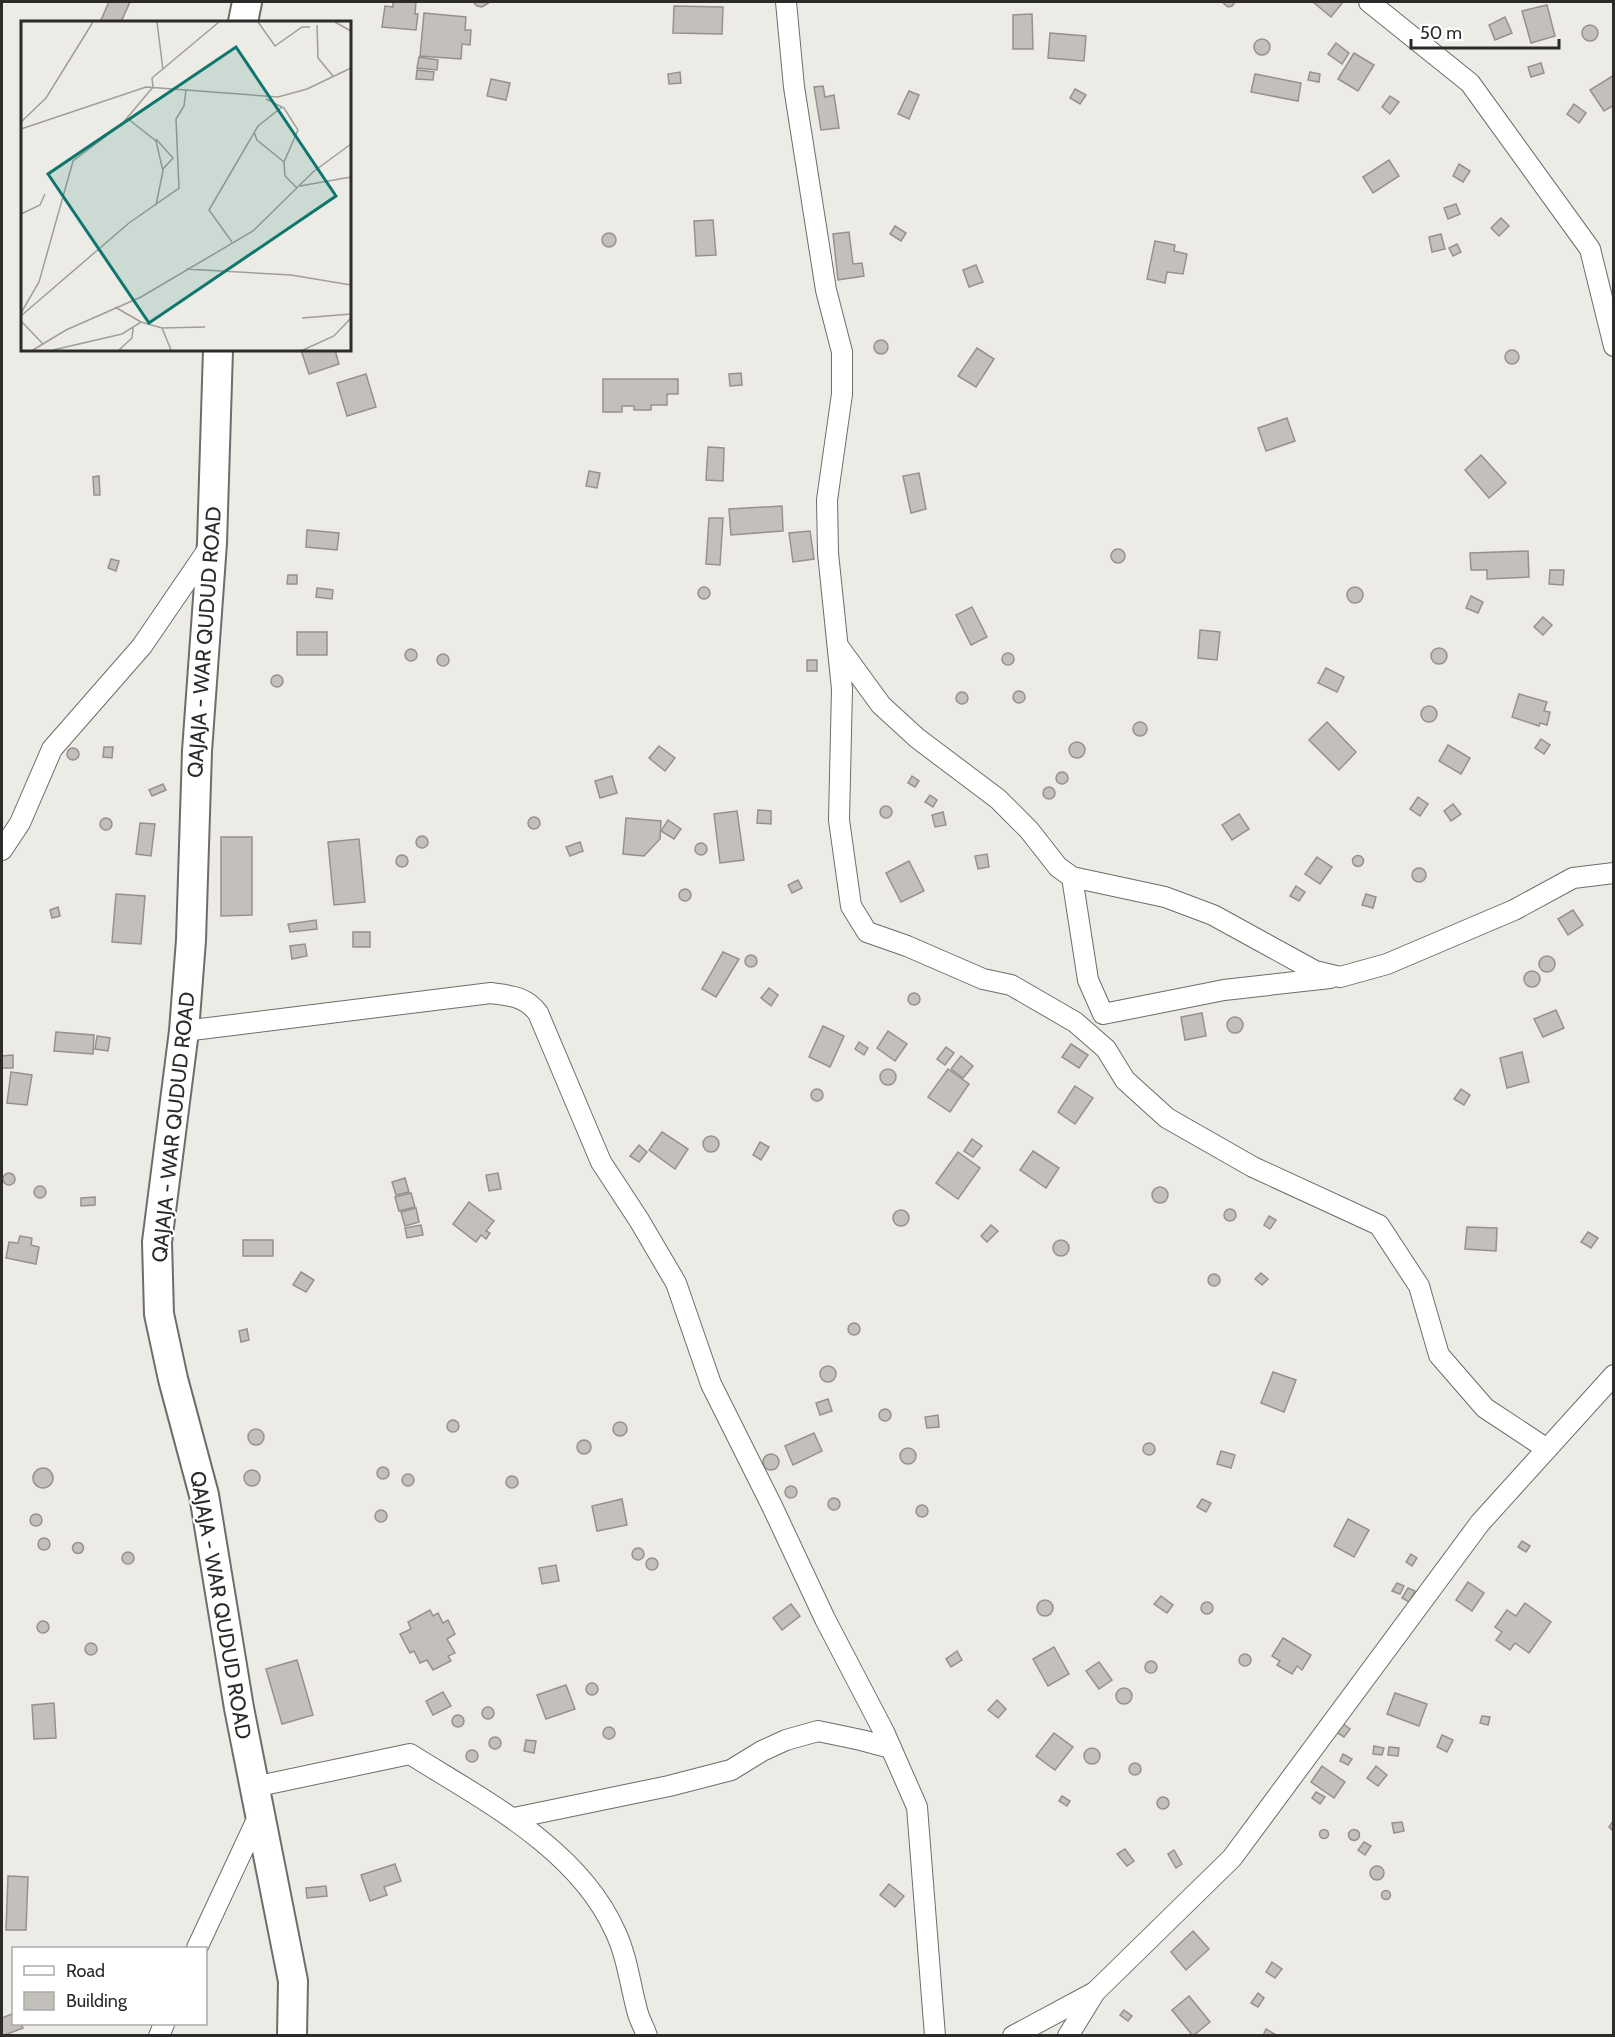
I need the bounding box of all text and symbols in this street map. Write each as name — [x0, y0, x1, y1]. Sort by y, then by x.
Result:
scale bar — [1411, 12, 1560, 50]
inset map — [21, 21, 351, 351]
text: 50 m — [1420, 22, 1462, 44]
street label: QAJAJA - WAR QUDUD ROAD — [182, 506, 226, 778]
street label: QAJAJA - WAR QUDUD ROAD — [146, 991, 200, 1263]
street label: QAJAJA - WAR QUDUD ROAD — [185, 1469, 257, 1741]
legend — [12, 1947, 207, 2025]
text: Road — [66, 1960, 105, 1982]
text: Building — [66, 1990, 128, 2012]

